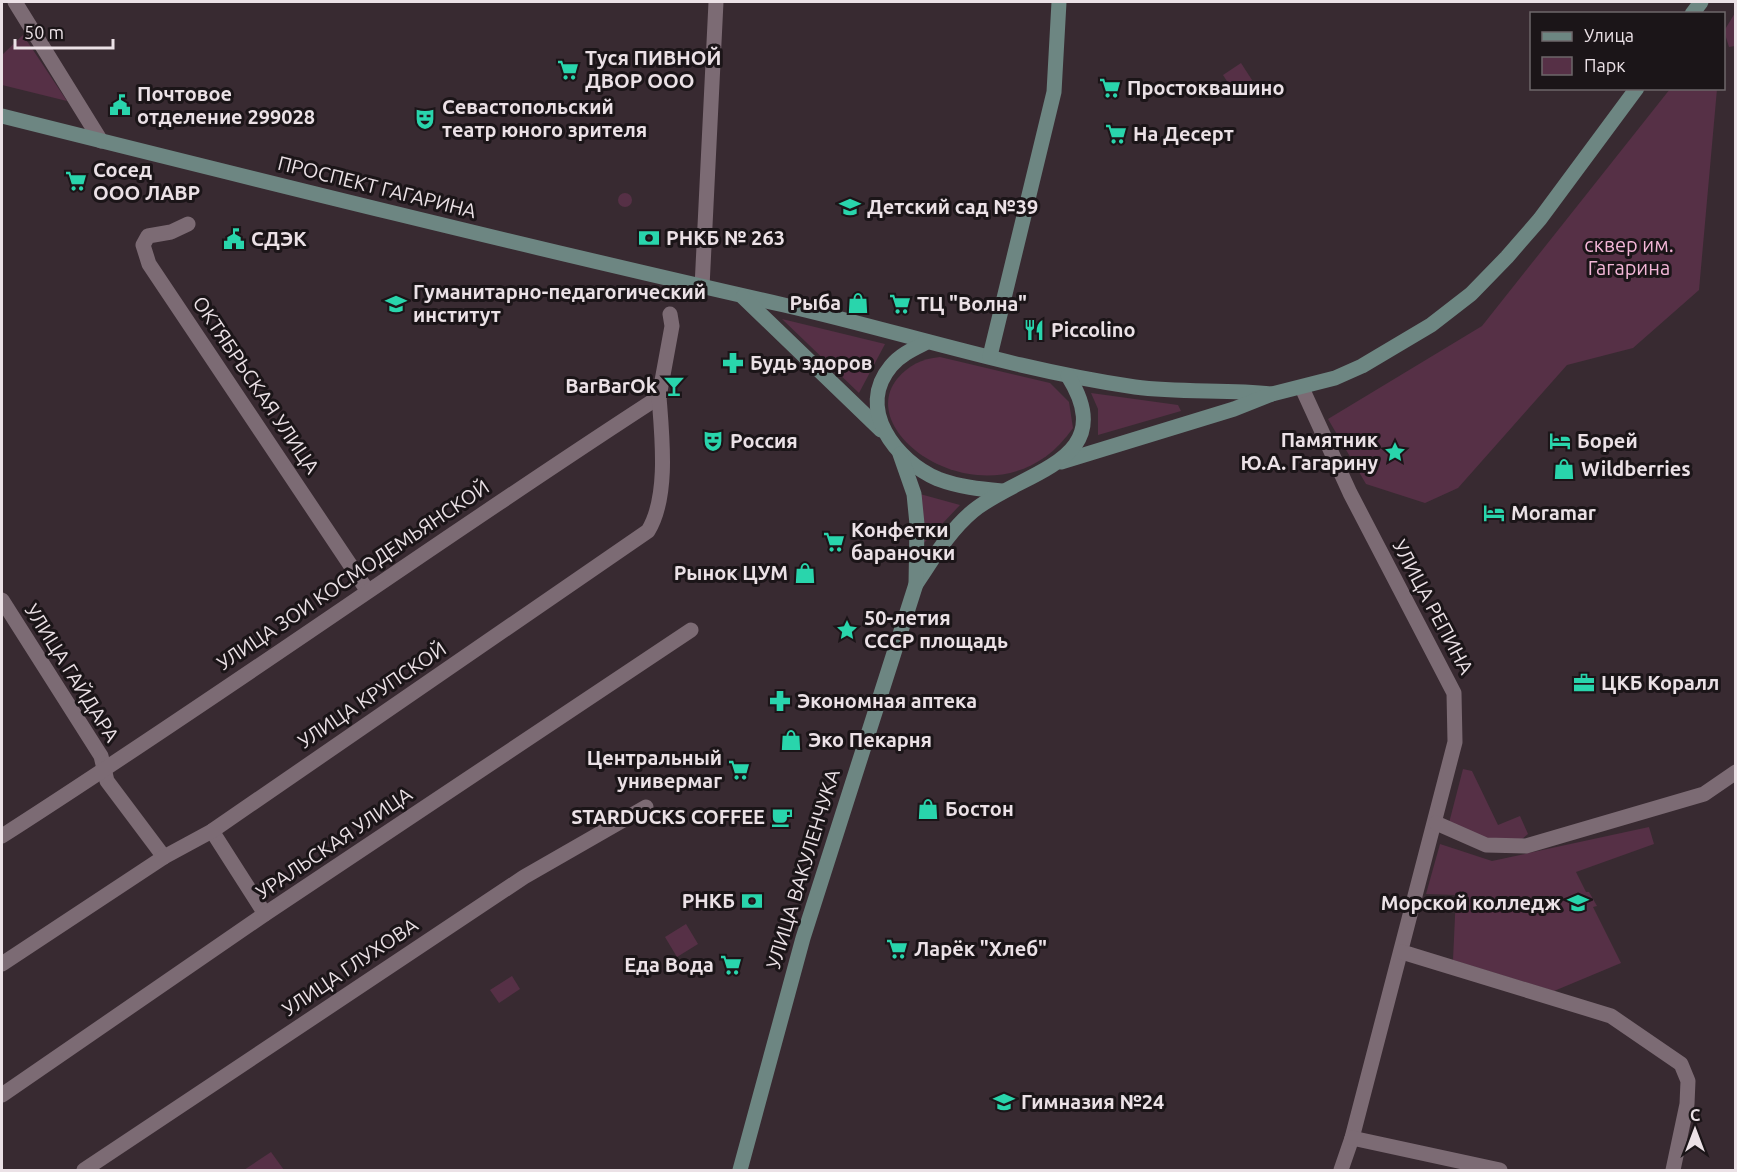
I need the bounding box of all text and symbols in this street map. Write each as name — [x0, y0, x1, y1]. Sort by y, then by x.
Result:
scale bar — [15, 12, 112, 50]
legend — [1530, 12, 1725, 90]
text: 50 m — [24, 22, 64, 42]
text: Улица — [1584, 25, 1634, 45]
place label: Туся ПИВНОЙ ДВОР ООО — [585, 46, 721, 92]
text: Парк — [1584, 55, 1625, 75]
supermarket icon: Туся ПИВНОЙ ДВОР ООО — [556, 58, 580, 82]
supermarket icon: Простоквашино — [1098, 76, 1122, 100]
place label: Простоквашино — [1127, 76, 1284, 99]
place label: Почтовое отделение 299028 — [137, 82, 315, 128]
public building icon: Почтовое отделение 299028 — [108, 93, 132, 117]
place label: Севастопольский театр юного зрителя — [442, 95, 647, 141]
theatre icon: Севастопольский театр юного зрителя — [413, 107, 437, 131]
supermarket icon: На Десерт — [1104, 122, 1128, 146]
place label: На Десерт — [1133, 122, 1234, 145]
street label: ПРОСПЕКТ ГАГАРИНА — [275, 151, 479, 222]
place label: Сосед ООО ЛАВР — [93, 158, 200, 204]
supermarket icon: Сосед ООО ЛАВР — [64, 169, 88, 193]
school or university icon: Детский сад №39 — [838, 195, 862, 219]
place label: Детский сад №39 — [867, 195, 1038, 218]
bank icon: РНКБ № 263 — [637, 226, 661, 250]
place label: РНКБ № 263 — [666, 226, 785, 249]
public building icon: СДЭК — [222, 227, 246, 251]
place label: СДЭК — [251, 227, 307, 250]
park label: сквер им. Гагарина — [1584, 233, 1674, 279]
place label: Гуманитарно-педагогический институт — [413, 280, 706, 326]
place label: Рыба — [789, 291, 841, 314]
shop icon: Рыба — [846, 291, 870, 315]
street label: ОКТЯБРЬСКАЯ УЛИЦА — [188, 292, 324, 478]
school or university icon: Гуманитарно-педагогический институт — [384, 292, 408, 316]
supermarket icon: ТЦ "Волна" — [888, 292, 912, 316]
place label: ТЦ "Волна" — [917, 292, 1027, 315]
restaurant icon: Piccolino — [1022, 318, 1046, 342]
place label: Piccolino — [1051, 318, 1135, 341]
pharmacy icon: Будь здоров — [721, 351, 745, 375]
place label: Будь здоров — [750, 351, 872, 374]
place label: BarBarOk — [565, 374, 657, 397]
bar icon: BarBarOk — [662, 374, 686, 398]
place label: Памятник Ю.А. Гагарину — [1241, 428, 1379, 474]
theatre icon: Россия — [701, 429, 725, 453]
place label: Россия — [730, 429, 798, 452]
hotel icon: Борей — [1548, 429, 1572, 453]
place label: Борей — [1577, 429, 1638, 452]
place icon: Памятник Ю.А. Гагарину — [1383, 440, 1407, 464]
shop icon: Wildberries — [1552, 457, 1576, 481]
place label: Wildberries — [1581, 457, 1691, 480]
street label: УЛИЦА ЗОИ КОСМОДЕМЬЯНСКОЙ — [212, 475, 493, 674]
hotel icon: Moramar — [1482, 501, 1506, 525]
place label: Moramar — [1511, 501, 1597, 524]
place label: Конфетки бараночки — [851, 518, 955, 564]
supermarket icon: Конфетки бараночки — [822, 530, 846, 554]
street label: УЛИЦА РЕПИНА — [1388, 536, 1479, 678]
place label: Рынок ЦУМ — [674, 561, 788, 584]
shop icon: Рынок ЦУМ — [793, 561, 817, 585]
street label: УЛИЦА ГАЙДАРА — [21, 600, 124, 746]
place label: 50-летия СССР площадь — [864, 606, 1008, 652]
place icon: 50-летия СССР площадь — [835, 618, 859, 642]
street label: УЛИЦА КРУПСКОЙ — [293, 637, 450, 753]
office icon: ЦКБ Коралл — [1572, 671, 1596, 695]
place label: ЦКБ Коралл — [1601, 671, 1719, 694]
pharmacy icon: Экономная аптека — [768, 689, 792, 713]
place label: Экономная аптека — [797, 689, 977, 712]
shop icon: Эко Пекарня — [779, 728, 803, 752]
place label: Эко Пекарня — [808, 728, 932, 751]
place label: Центральный универмаг — [587, 746, 722, 792]
supermarket icon: Центральный универмаг — [727, 758, 751, 782]
street label: УЛИЦА ВАКУЛЕНЧУКА — [761, 766, 844, 971]
street label: УРАЛЬСКАЯ УЛИЦА — [251, 782, 416, 903]
shop icon: Бостон — [916, 797, 940, 821]
place label: Бостон — [945, 797, 1014, 820]
place label: STARDUCKS COFFEE — [571, 805, 765, 828]
cafe icon: STARDUCKS COFFEE — [770, 805, 794, 829]
place label: РНКБ — [682, 889, 735, 912]
bank icon: РНКБ — [740, 889, 764, 913]
place label: Морской колледж — [1381, 891, 1562, 914]
school or university icon: Морской колледж — [1566, 891, 1590, 915]
street label: УЛИЦА ГЛУХОВА — [278, 913, 422, 1020]
supermarket icon: Ларёк "Хлеб" — [885, 937, 909, 961]
place label: Ларёк "Хлеб" — [914, 937, 1047, 960]
place label: Еда Вода — [624, 953, 714, 976]
supermarket icon: Еда Вода — [719, 953, 743, 977]
school or university icon: Гимназия №24 — [992, 1090, 1016, 1114]
place label: Гимназия №24 — [1021, 1090, 1164, 1113]
north arrow — [1665, 1100, 1725, 1160]
text: С — [1690, 1106, 1700, 1124]

